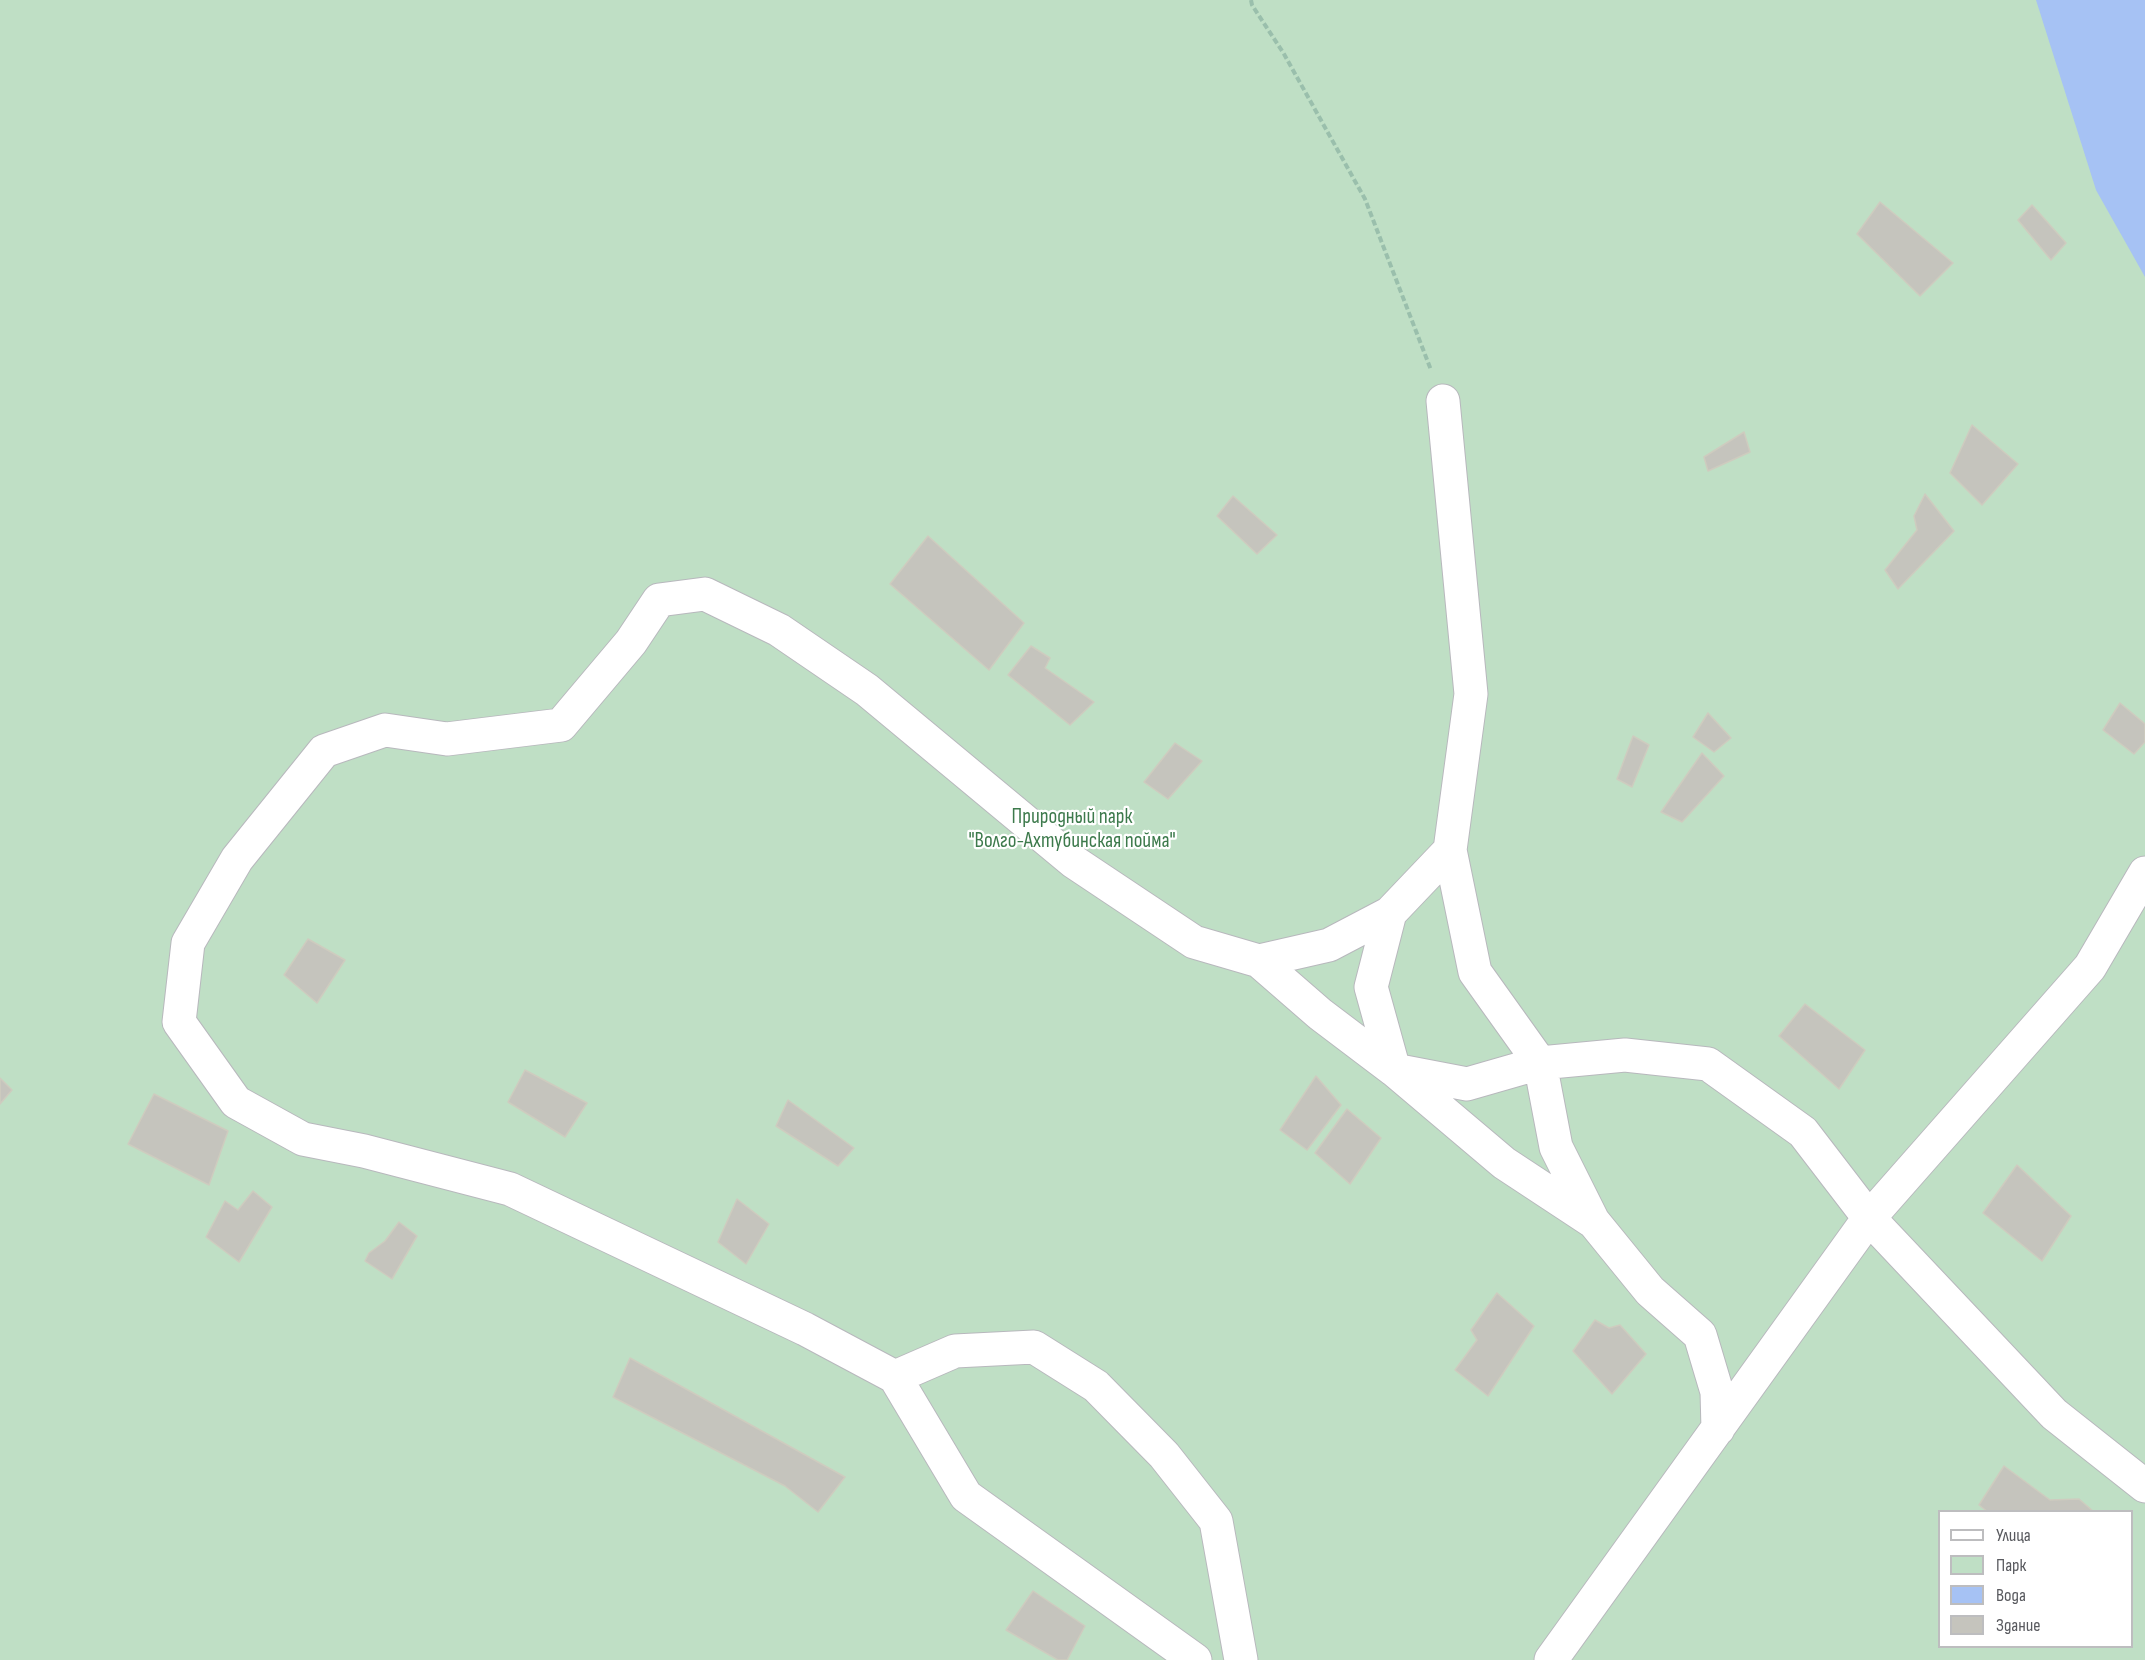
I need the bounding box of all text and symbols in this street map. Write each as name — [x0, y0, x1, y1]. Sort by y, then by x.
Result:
park label: Природный парк "Волго-Ахтубинская пойма" — [968, 805, 1176, 855]
legend — [1938, 1510, 2133, 1648]
text: Улица — [1996, 1525, 2031, 1546]
text: Парк — [1996, 1555, 2026, 1576]
text: Вода — [1996, 1585, 2026, 1606]
text: Здание — [1996, 1615, 2041, 1636]

